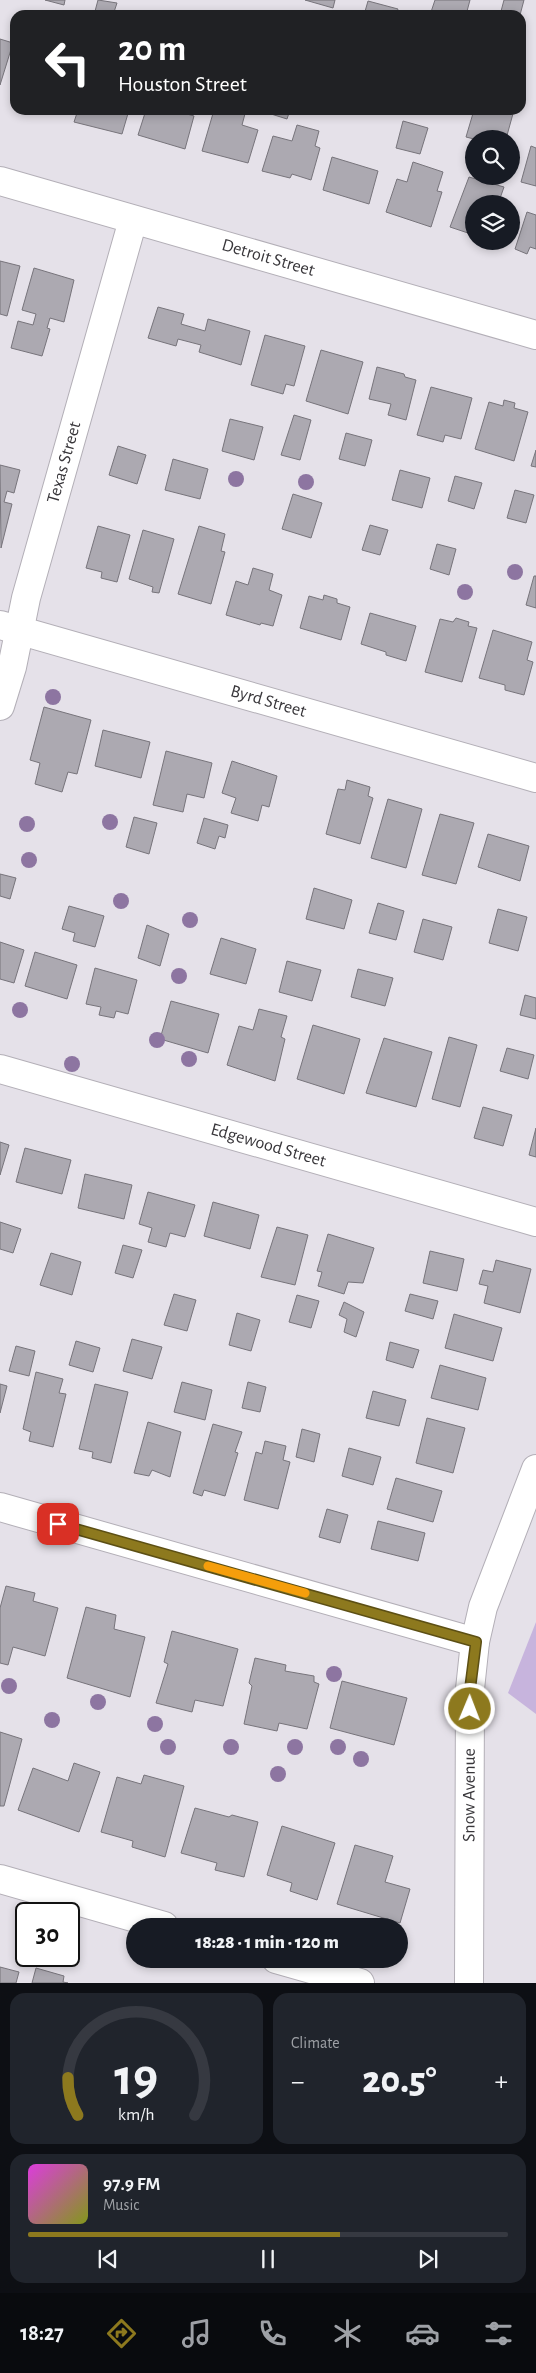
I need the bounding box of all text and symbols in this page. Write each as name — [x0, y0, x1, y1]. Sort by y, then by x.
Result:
icon: left — [35, 30, 100, 95]
text: 20 m — [118, 32, 186, 67]
text: Houston Street — [118, 73, 247, 95]
map controls — [465, 130, 520, 250]
button: search — [465, 130, 520, 185]
button: layers — [465, 195, 520, 250]
street label: Detroit Street — [220, 236, 317, 280]
street label: Texas Street — [44, 420, 84, 505]
street label: Byrd Street — [228, 682, 308, 721]
street label: Edgewood Street — [209, 1121, 328, 1171]
pin — [37, 1503, 79, 1545]
icon: arrive — [44, 1510, 72, 1538]
position arrow — [443, 1682, 495, 1734]
street label: Snow Avenue — [460, 1748, 479, 1842]
speed limit sign: 30 — [15, 1902, 80, 1967]
text: 18:28 · 1 min · 120 m — [195, 1933, 339, 1952]
text: Climate — [291, 2035, 340, 2051]
text: 19 — [115, 2052, 158, 2104]
text: 20.5° — [362, 2062, 437, 2100]
text: − — [291, 2068, 304, 2096]
text: + — [495, 2068, 508, 2096]
text: km/h — [118, 2106, 155, 2124]
text: 97.9 FM — [103, 2175, 160, 2194]
text: Music — [103, 2197, 139, 2213]
icon: previous — [94, 2245, 122, 2273]
icon: pause — [254, 2245, 282, 2273]
icon: next — [414, 2245, 442, 2273]
icon: directions — [104, 2316, 139, 2351]
icon: music — [179, 2316, 214, 2351]
icon: phone — [255, 2316, 290, 2351]
icon: climate — [330, 2316, 365, 2351]
icon: car — [405, 2316, 440, 2351]
icon: filters — [481, 2316, 516, 2351]
text: 18:27 — [20, 2322, 64, 2344]

